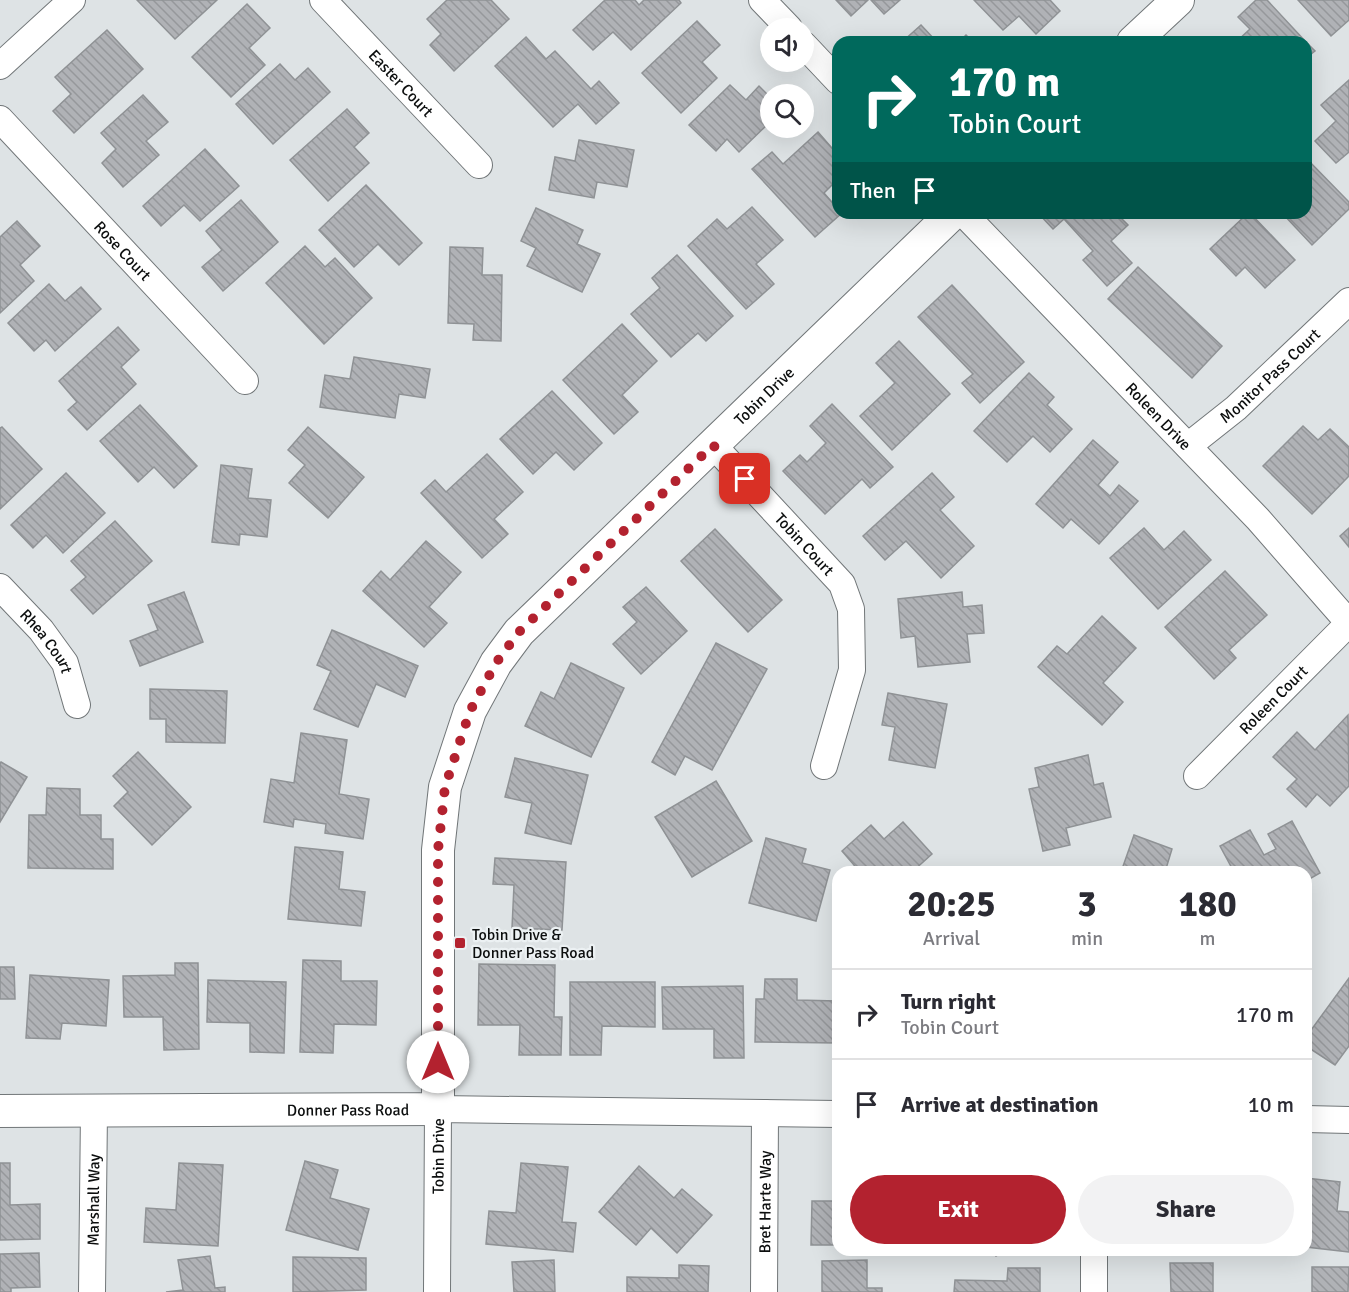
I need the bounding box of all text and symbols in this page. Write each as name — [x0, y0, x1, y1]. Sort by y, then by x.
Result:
map controls — [760, 18, 814, 138]
button: sound — [760, 18, 814, 72]
street label: Easter Court — [364, 46, 437, 122]
text: 170 m — [949, 57, 1060, 108]
icon: right — [850, 60, 928, 138]
button: search — [760, 84, 814, 138]
text: Tobin Court — [949, 108, 1081, 141]
icon: arrive — [908, 174, 941, 207]
text: Then — [850, 177, 896, 204]
street label: Rose Court — [89, 217, 155, 286]
street label: Monitor Pass Court — [1216, 324, 1325, 428]
street label: Tobin Drive — [730, 363, 799, 430]
street label: Roleen Drive — [1121, 379, 1195, 455]
pin — [719, 453, 770, 504]
icon: arrive — [728, 462, 761, 495]
street label: Tobin Court — [770, 509, 838, 580]
street label: Rhea Court — [15, 605, 77, 676]
street label: Roleen Court — [1235, 661, 1313, 739]
text: 20:25 — [907, 882, 996, 927]
text: 3 — [1077, 882, 1097, 927]
text: 180 — [1178, 882, 1237, 927]
place label: Tobin Drive & Donner Pass Road — [472, 925, 594, 963]
text: Arrival — [923, 926, 980, 951]
text: min — [1071, 926, 1103, 951]
text: m — [1200, 926, 1216, 951]
marker: Tobin Drive & Donner Pass Road — [453, 936, 467, 950]
text: Turn right — [901, 988, 996, 1015]
icon: right — [850, 998, 883, 1031]
text: 170 m — [1236, 1001, 1294, 1028]
text: Tobin Court — [901, 1015, 999, 1040]
position arrow — [406, 1030, 470, 1094]
icon: arrive — [850, 1088, 883, 1121]
text: Arrive at destination — [901, 1091, 1098, 1118]
text: 10 m — [1248, 1091, 1294, 1118]
street label: Donner Pass Road — [287, 1100, 409, 1121]
street label: Tobin Drive — [429, 1118, 449, 1194]
street label: Bret Harte Way — [755, 1150, 776, 1253]
street label: Marshall Way — [84, 1153, 105, 1246]
button: Exit — [850, 1175, 1066, 1244]
button: Share — [1078, 1175, 1294, 1244]

